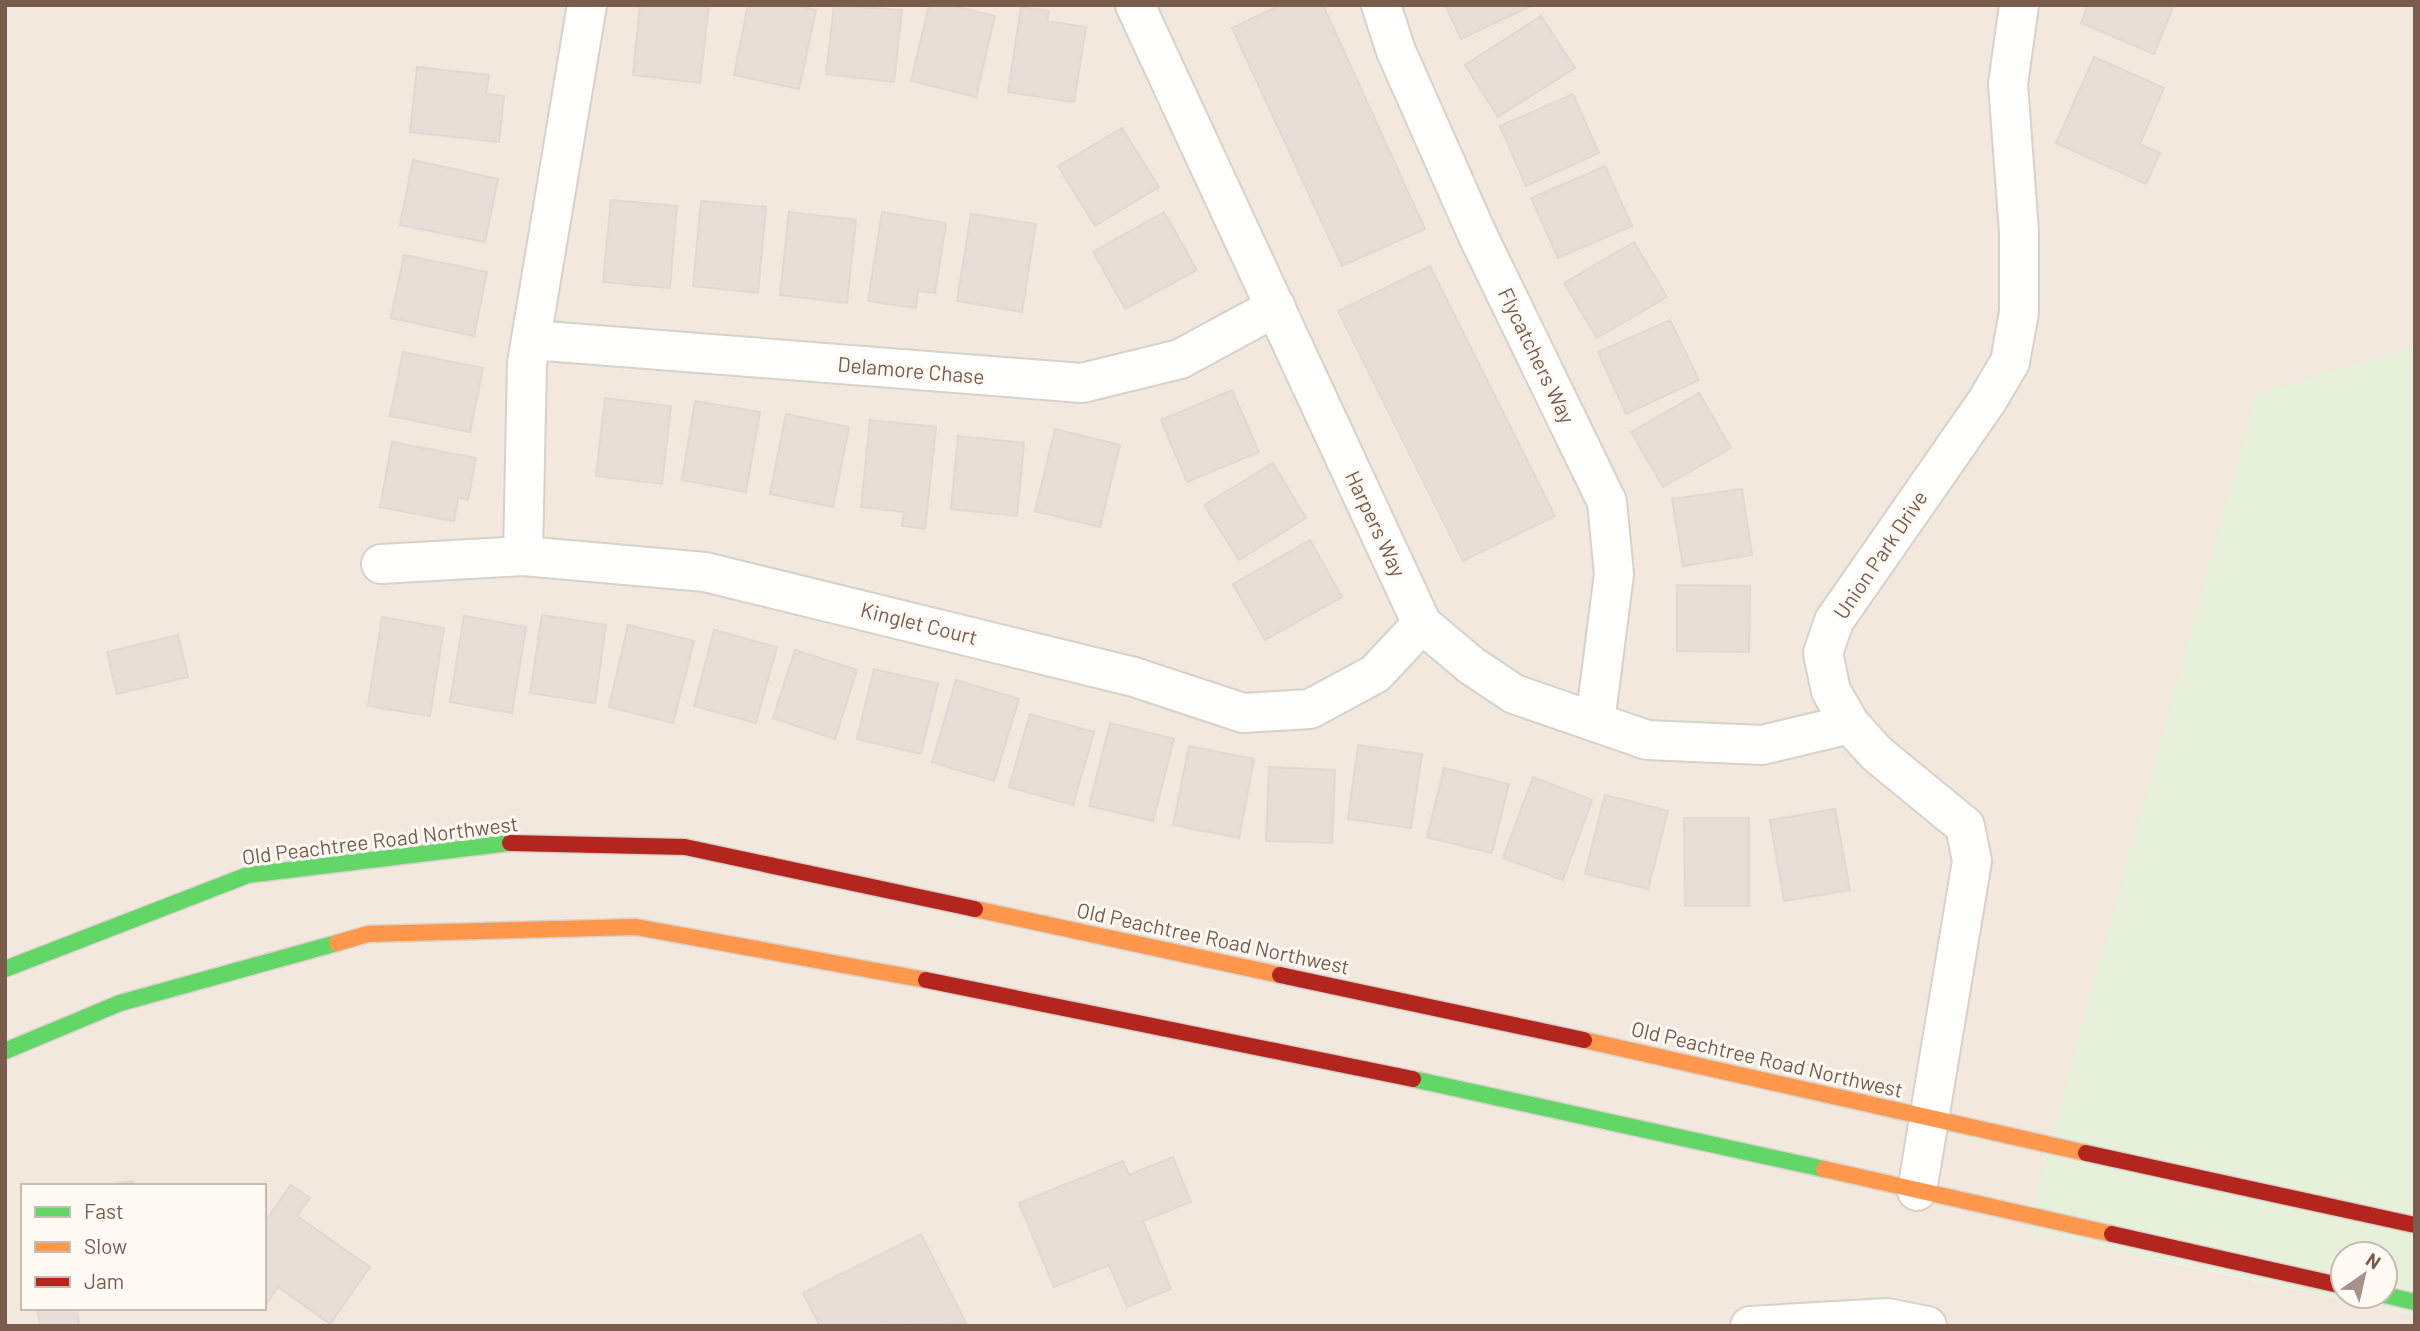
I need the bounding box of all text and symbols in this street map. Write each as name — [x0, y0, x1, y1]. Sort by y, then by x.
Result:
street label: Flycatchers Way — [1494, 283, 1581, 428]
street label: Delamore Chase — [837, 351, 986, 388]
street label: Harpers Way — [1341, 466, 1412, 581]
street label: Union Park Drive — [1828, 485, 1932, 623]
street label: Kinglet Court — [858, 596, 980, 649]
street label: Old Peachtree Road Northwest — [240, 810, 519, 869]
street label: Old Peachtree Road Northwest — [1075, 896, 1352, 979]
street label: Old Peachtree Road Northwest — [1629, 1015, 1906, 1102]
legend — [21, 1184, 266, 1310]
text: Fast — [84, 1198, 124, 1223]
text: Slow — [84, 1233, 127, 1258]
north arrow — [2329, 1240, 2399, 1310]
text: N — [2362, 1247, 2385, 1274]
text: Jam — [84, 1268, 124, 1293]

